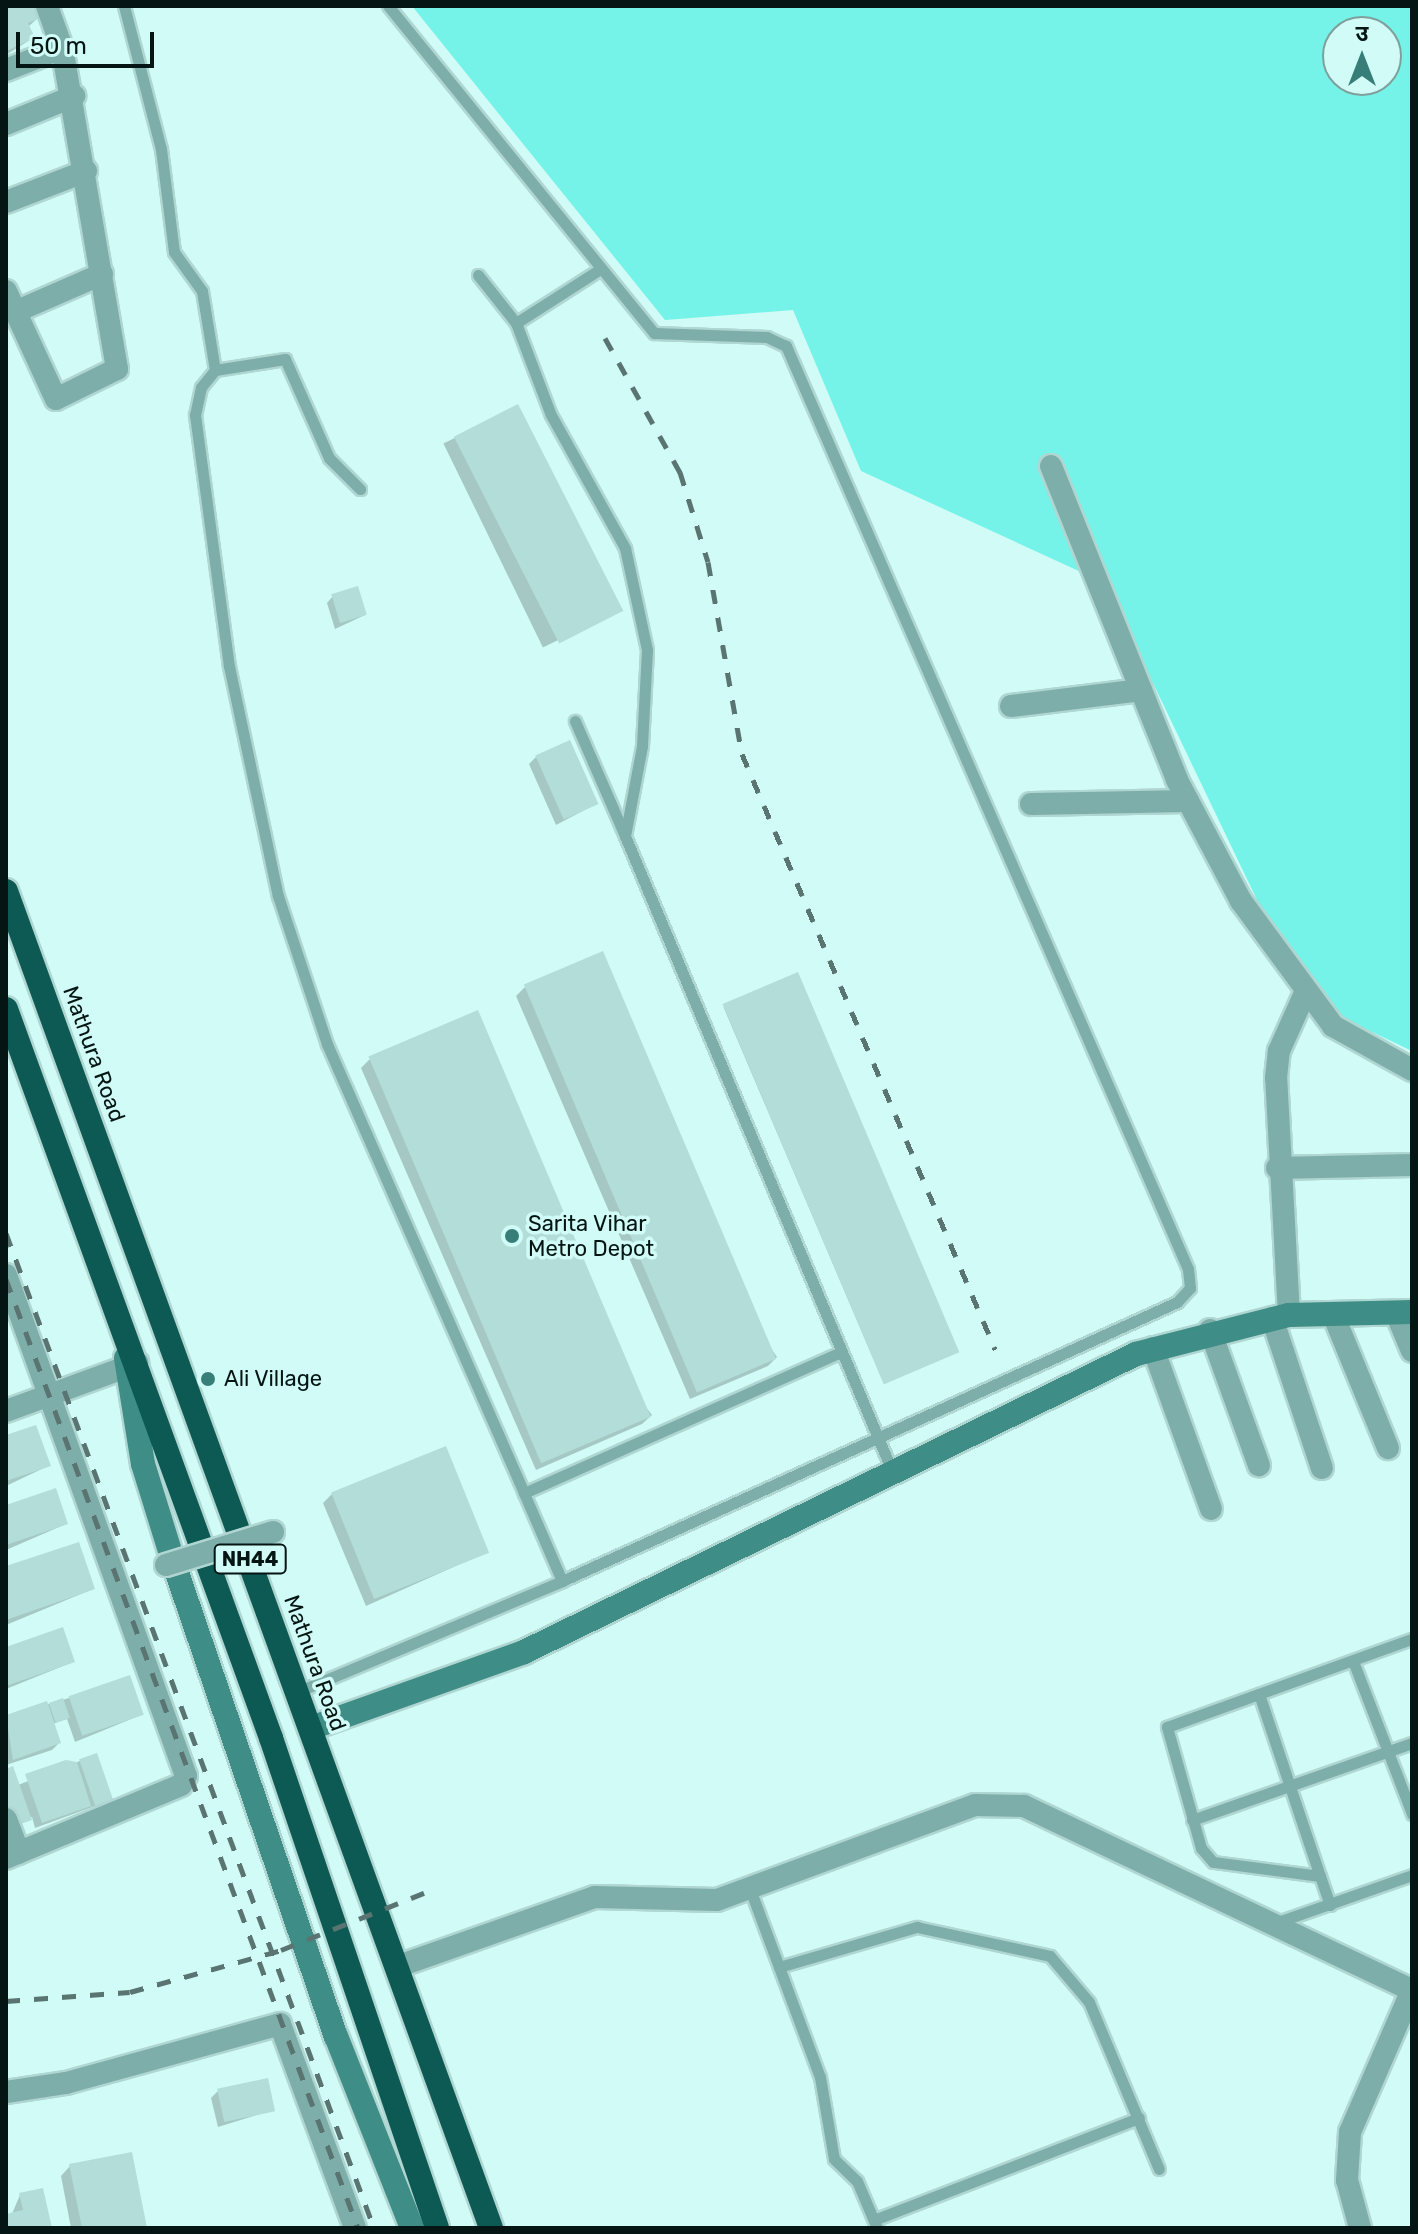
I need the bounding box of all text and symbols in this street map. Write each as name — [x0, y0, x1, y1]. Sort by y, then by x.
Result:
scale bar — [20, 16, 158, 66]
north arrow — [1322, 16, 1402, 96]
text: उ — [1356, 20, 1368, 47]
text: 50 m — [30, 32, 87, 60]
street label: Mathura Road — [57, 982, 131, 1126]
place label: Sarita Vihar Metro Depot — [528, 1210, 654, 1262]
marker: Sarita Vihar Metro Depot — [503, 1227, 521, 1245]
place label: Ali Village — [224, 1366, 323, 1392]
marker: Ali Village — [199, 1370, 217, 1388]
road number: NH44 — [212, 1543, 288, 1575]
street label: Mathura Road — [278, 1591, 352, 1735]

